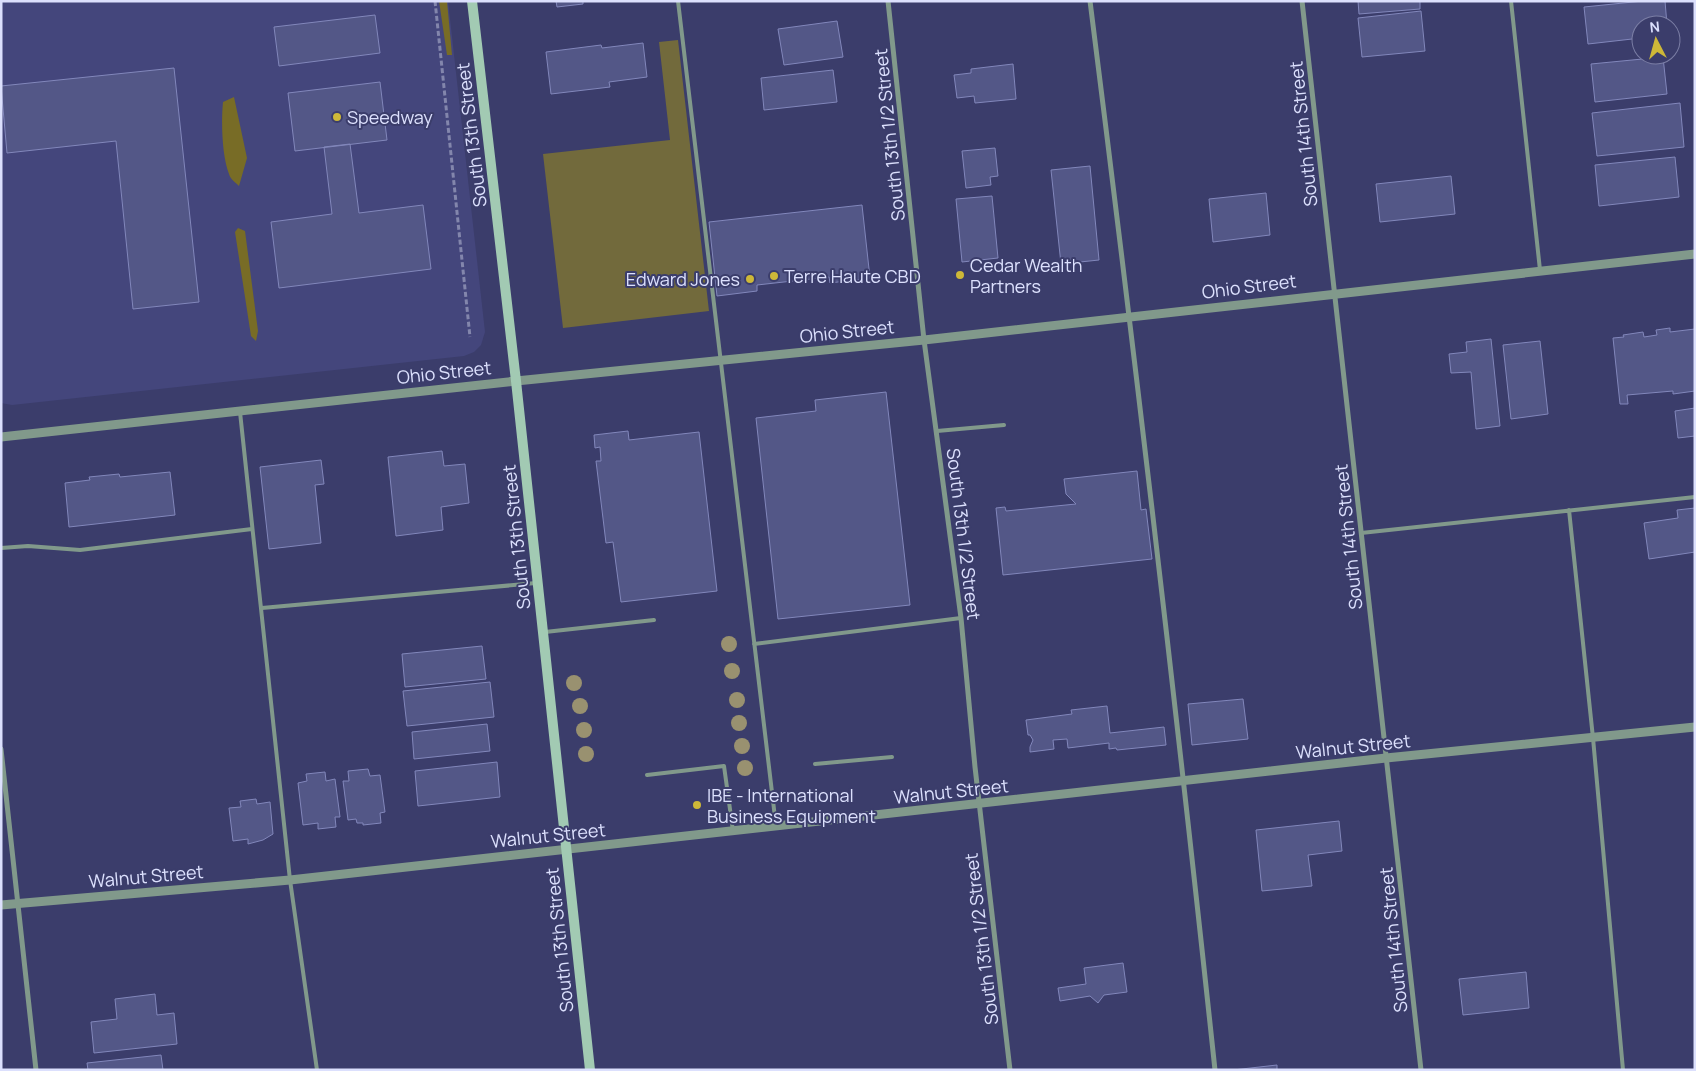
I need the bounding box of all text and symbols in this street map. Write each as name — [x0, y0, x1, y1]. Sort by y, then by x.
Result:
north arrow — [1631, 15, 1681, 65]
text: N — [1649, 17, 1661, 37]
street label: South 13th 1/2 Street — [868, 48, 910, 222]
street label: South 14th Street — [1283, 60, 1323, 208]
street label: South 13th Street — [450, 61, 492, 209]
place label: Speedway — [347, 105, 433, 129]
marker: Speedway — [331, 111, 343, 123]
place label: Cedar Wealth Partners — [970, 253, 1082, 298]
place label: Terre Haute CBD — [784, 264, 921, 288]
place label: Edward Jones — [626, 267, 740, 291]
street label: Ohio Street — [1200, 268, 1298, 304]
marker: Cedar Wealth Partners — [954, 269, 966, 281]
marker: Terre Haute CBD — [768, 270, 780, 282]
marker: Edward Jones — [744, 273, 756, 285]
street label: Ohio Street — [798, 314, 896, 348]
street label: Ohio Street — [395, 355, 493, 389]
street label: South 13th 1/2 Street — [942, 447, 986, 621]
street label: South 14th Street — [1328, 463, 1368, 611]
street label: South 13th Street — [496, 464, 536, 610]
street label: Walnut Street — [1294, 728, 1412, 764]
street label: Walnut Street — [892, 773, 1010, 809]
place label: IBE - International Business Equipment — [707, 783, 876, 828]
marker: IBE - International Business Equipment — [691, 799, 703, 811]
street label: Walnut Street — [489, 817, 607, 853]
street label: South 13th 1/2 Street — [959, 852, 1003, 1026]
street label: Walnut Street — [88, 859, 204, 893]
street label: South 14th Street — [1373, 866, 1413, 1014]
street label: South 13th Street — [539, 867, 579, 1013]

